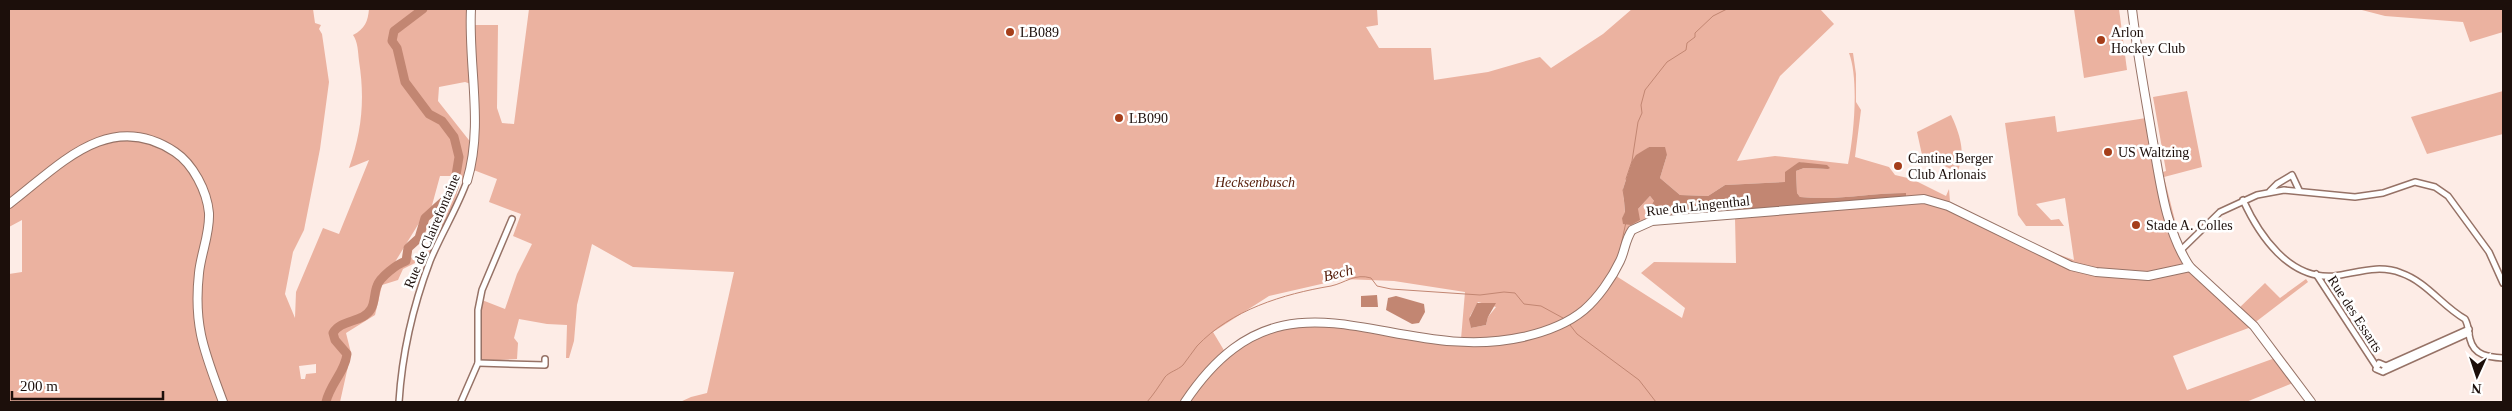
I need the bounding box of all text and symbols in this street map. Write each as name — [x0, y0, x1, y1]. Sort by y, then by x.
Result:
place label: LB089 — [1020, 25, 1059, 40]
place label: Arlon Hockey Club — [2111, 25, 2185, 56]
marker: LB089 — [1004, 26, 1016, 38]
marker: Arlon Hockey Club — [2095, 34, 2107, 46]
place label: LB090 — [1129, 111, 1168, 126]
marker: LB090 — [1113, 112, 1125, 124]
place label: US Waltzing — [2118, 145, 2189, 160]
marker: US Waltzing — [2102, 146, 2114, 158]
place label: Cantine Berger Club Arlonais — [1908, 151, 1993, 182]
marker: Cantine Berger Club Arlonais — [1892, 160, 1904, 172]
street label: Rue de Clairefontaine — [401, 172, 463, 290]
park label: Hecksenbusch — [1214, 175, 1295, 190]
street label: Rue du Lingenthal — [1645, 193, 1751, 219]
place label: Stade A. Colles — [2146, 218, 2233, 233]
marker: Stade A. Colles — [2130, 219, 2142, 231]
water label: Bech — [1322, 262, 1354, 284]
street label: Rue des Essarts — [2325, 273, 2385, 355]
north arrow — [2452, 351, 2502, 401]
scale bar — [12, 368, 164, 400]
text: 200 m — [20, 378, 58, 394]
text: N — [2471, 381, 2482, 396]

